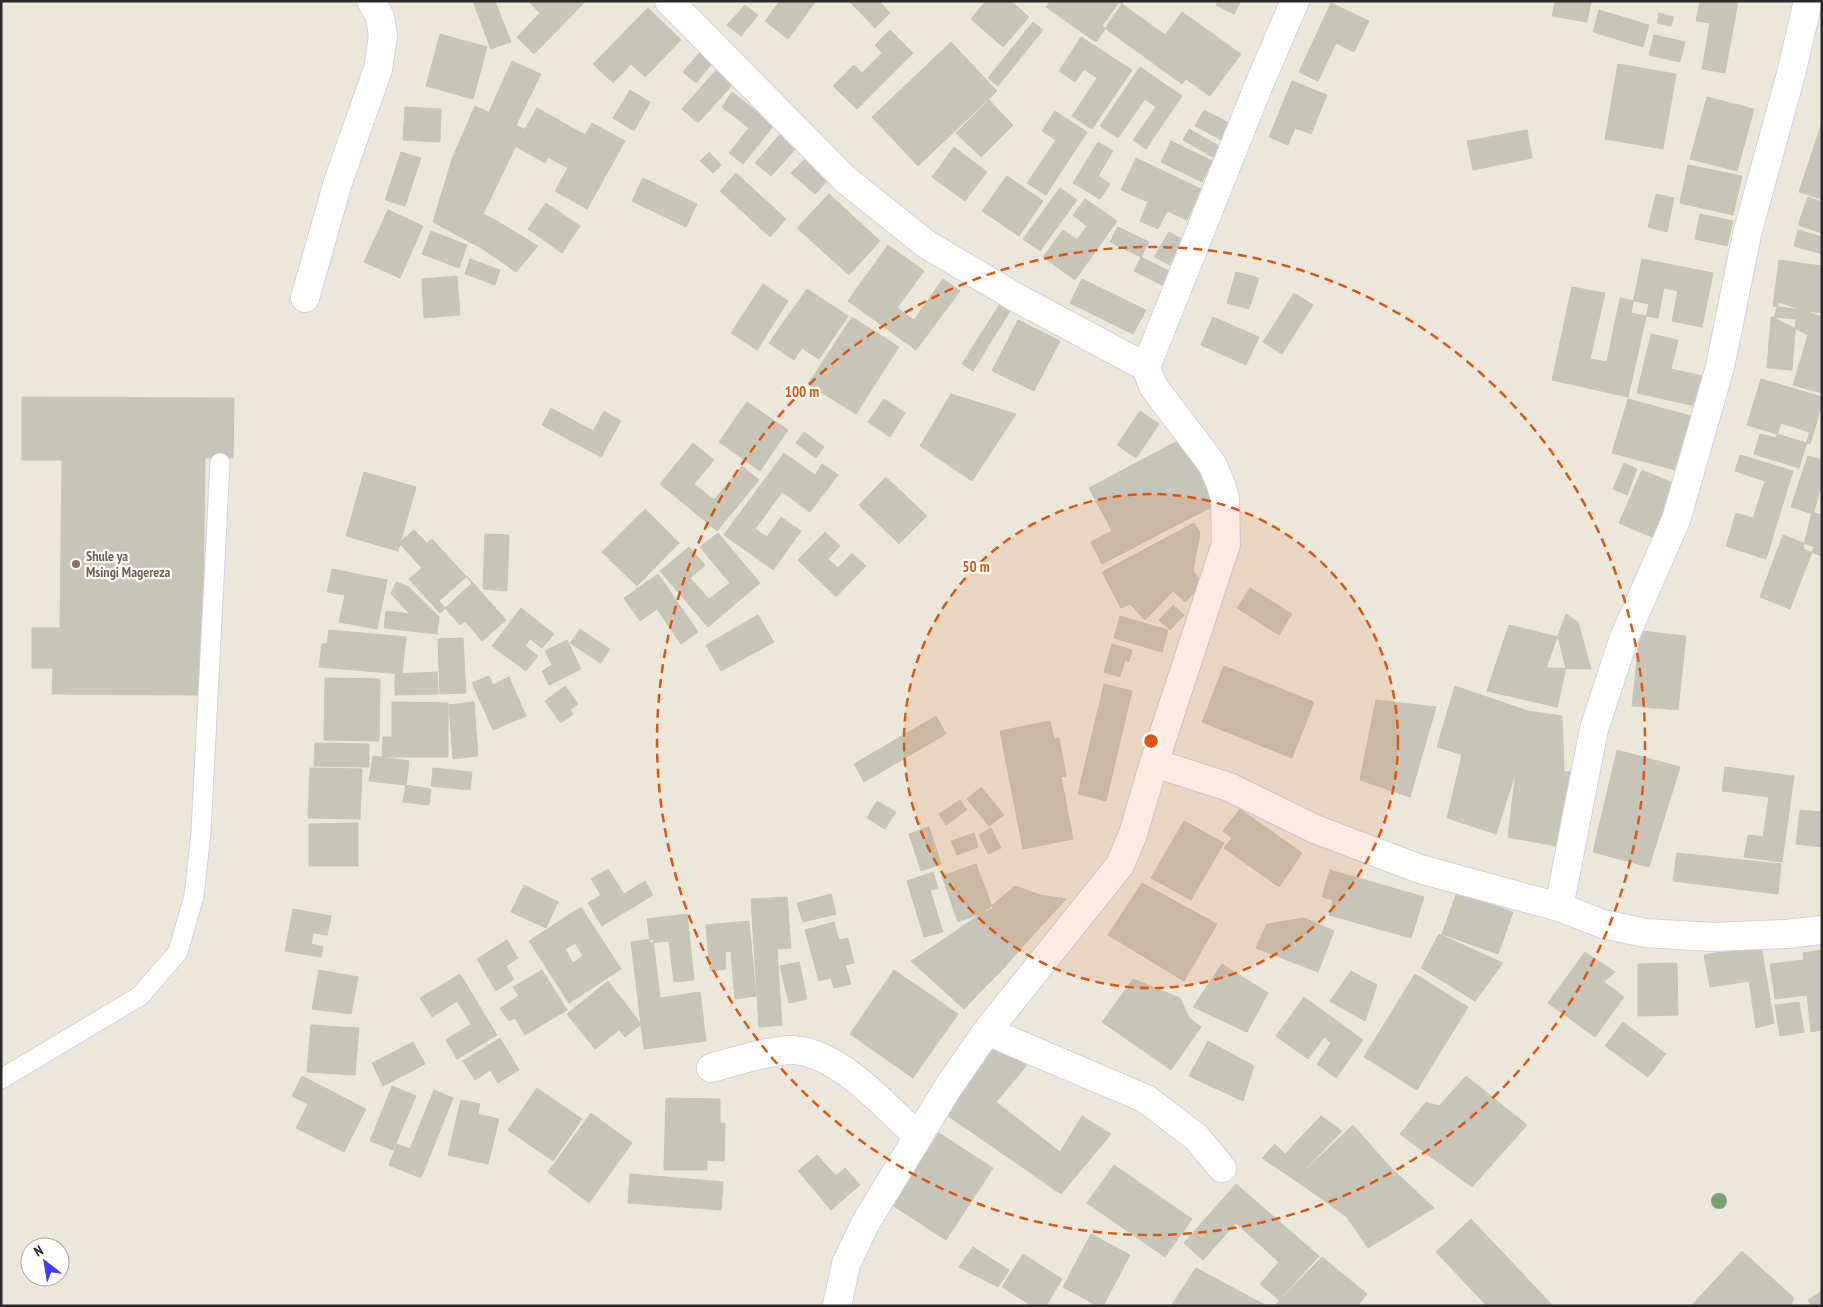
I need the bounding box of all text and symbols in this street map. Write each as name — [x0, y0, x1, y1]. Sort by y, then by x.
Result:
text: 100 m — [785, 382, 819, 401]
place label: Shule ya Msingi Magereza — [86, 547, 171, 581]
text: 50 m — [962, 557, 990, 576]
marker: Shule ya Msingi Magereza — [70, 558, 82, 570]
centre of rings — [1142, 732, 1160, 750]
north arrow — [20, 1237, 70, 1287]
text: N — [30, 1241, 46, 1261]

